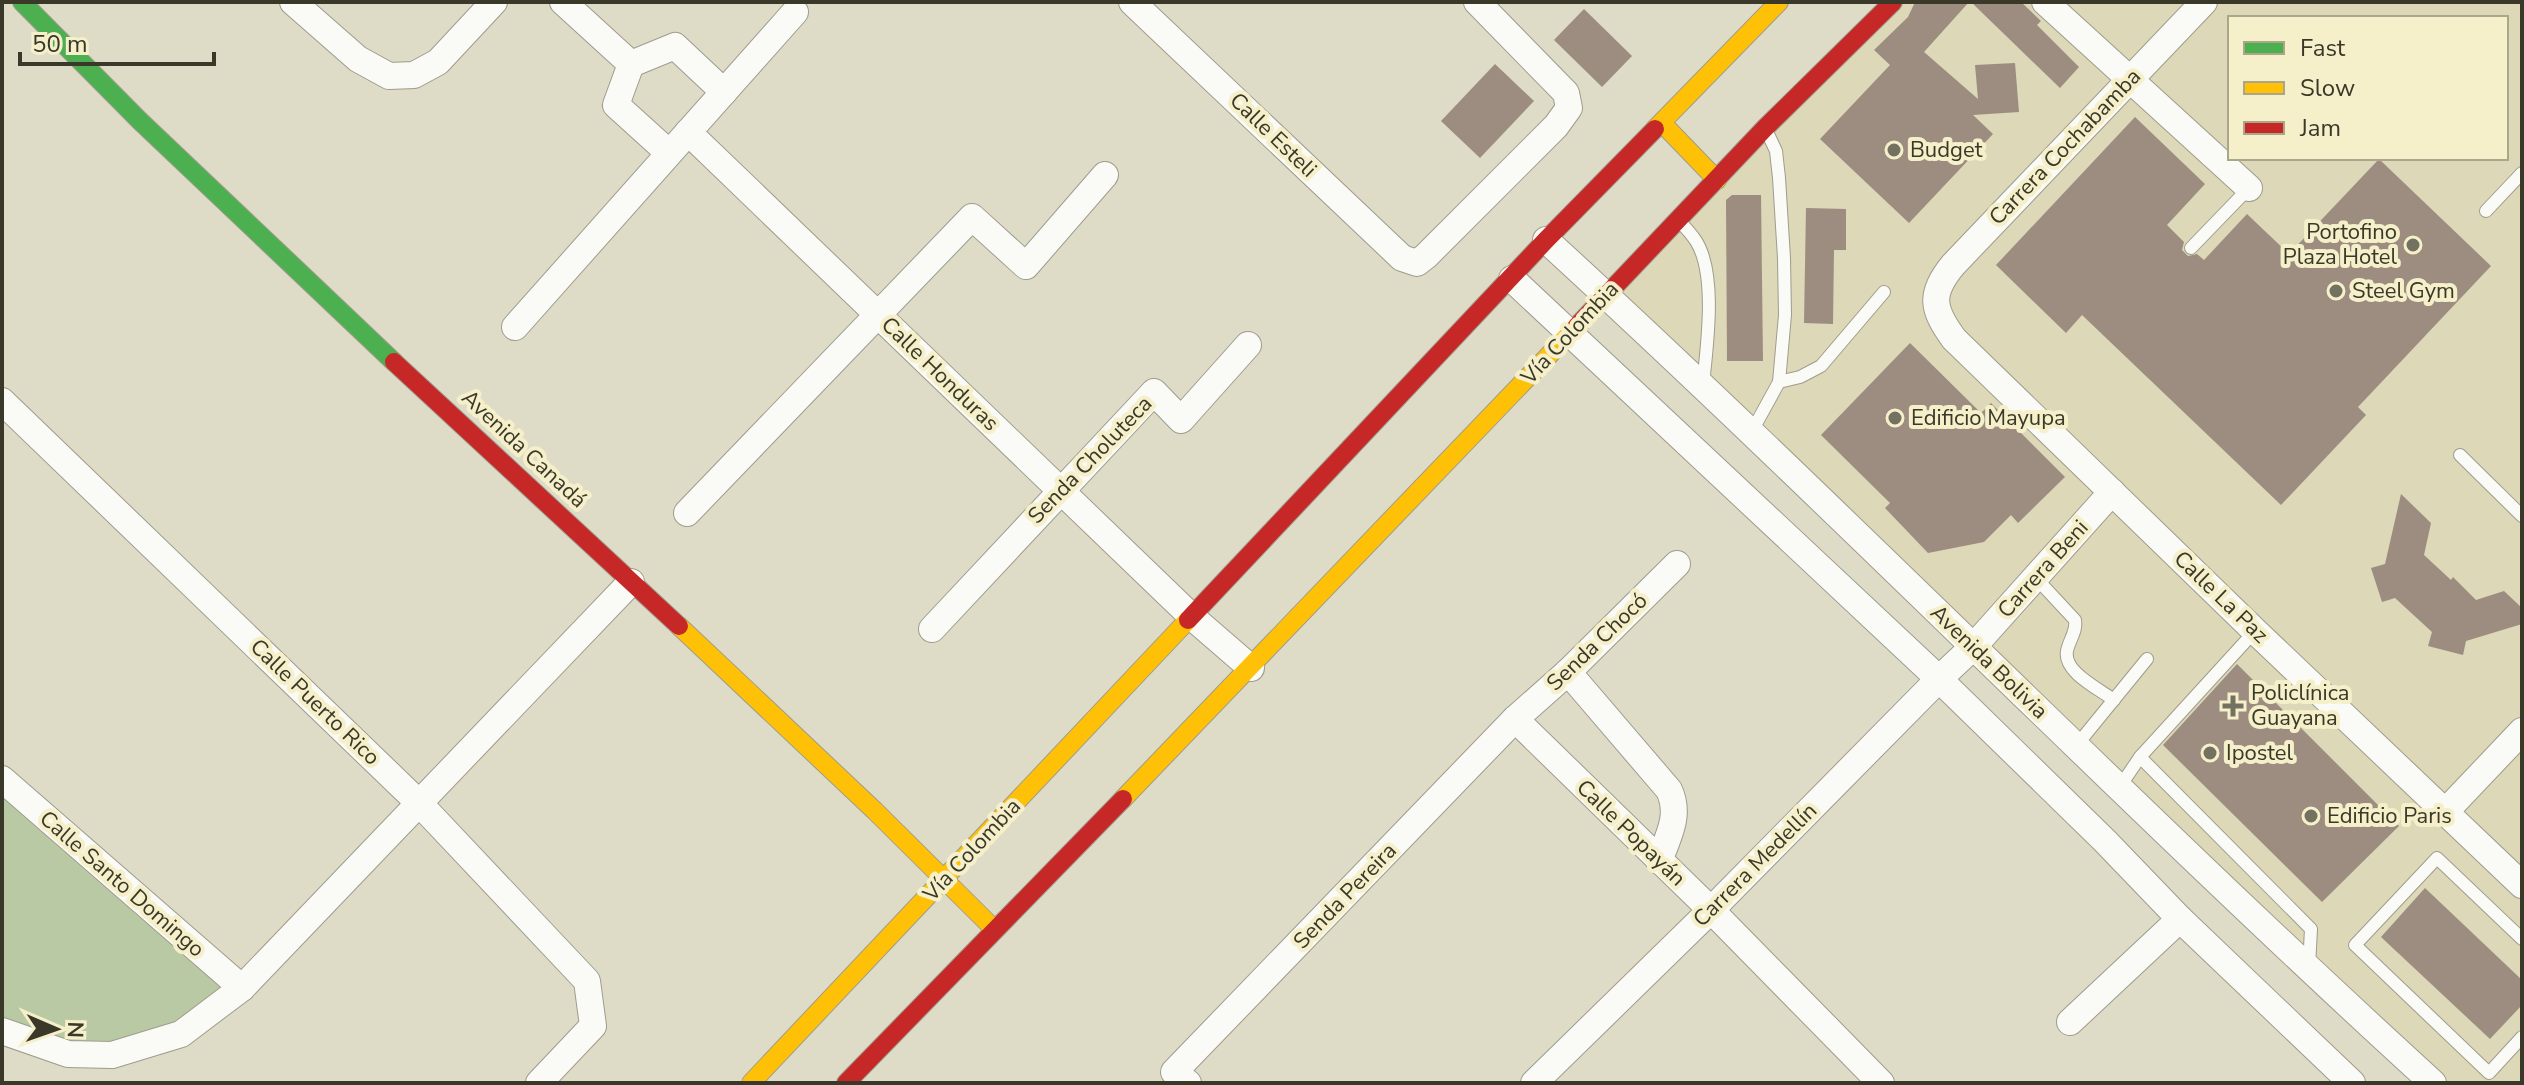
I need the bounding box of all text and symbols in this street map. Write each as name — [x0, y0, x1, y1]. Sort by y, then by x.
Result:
scale bar — [20, 16, 214, 66]
legend — [2228, 16, 2508, 160]
text: 50 m — [32, 28, 88, 60]
text: Fast — [2300, 32, 2346, 64]
street label: Carrera Cochabamba — [1982, 62, 2148, 232]
text: Slow — [2300, 72, 2355, 104]
street label: Calle Esteli — [1223, 86, 1323, 184]
text: Jam — [2299, 112, 2341, 144]
place label: Budget — [1910, 135, 1983, 165]
marker: Budget — [1885, 141, 1903, 159]
place label: Portofino Plaza Hotel — [2283, 217, 2397, 272]
marker: Portofino Plaza Hotel — [2404, 236, 2422, 254]
street label: Vía Colombia — [1514, 275, 1626, 392]
place label: Steel Gym — [2352, 276, 2455, 306]
marker: Steel Gym — [2327, 282, 2345, 300]
street label: Calle Honduras — [875, 310, 1005, 438]
street label: Avenida Canadá — [455, 383, 593, 515]
street label: Senda Choluteca — [1021, 389, 1159, 531]
place label: Edificio Mayupa — [1911, 403, 2066, 433]
marker: Edificio Mayupa — [1886, 409, 1904, 427]
street label: Carrera Beni — [1991, 513, 2095, 625]
street label: Calle La Paz — [2167, 544, 2275, 650]
street label: Senda Chocó — [1540, 586, 1654, 698]
street label: Avenida Bolivia — [1924, 598, 2054, 726]
street label: Calle Puerto Rico — [243, 632, 387, 772]
place label: Policlínica Guayana — [2251, 678, 2349, 733]
marker: Policlínica Guayana — [2222, 695, 2244, 717]
place label: Ipostel — [2226, 738, 2293, 768]
marker: Ipostel — [2201, 744, 2219, 762]
street label: Calle Popayán — [1570, 773, 1692, 893]
street label: Vía Colombia — [916, 792, 1028, 909]
street label: Carrera Medellín — [1686, 796, 1824, 934]
place label: Edificio Paris — [2327, 801, 2452, 831]
street label: Calle Santo Domingo — [33, 804, 211, 964]
marker: Edificio Paris — [2302, 807, 2320, 825]
street label: Senda Pereira — [1287, 836, 1403, 956]
north arrow — [16, 989, 96, 1069]
text: N — [60, 1021, 90, 1038]

